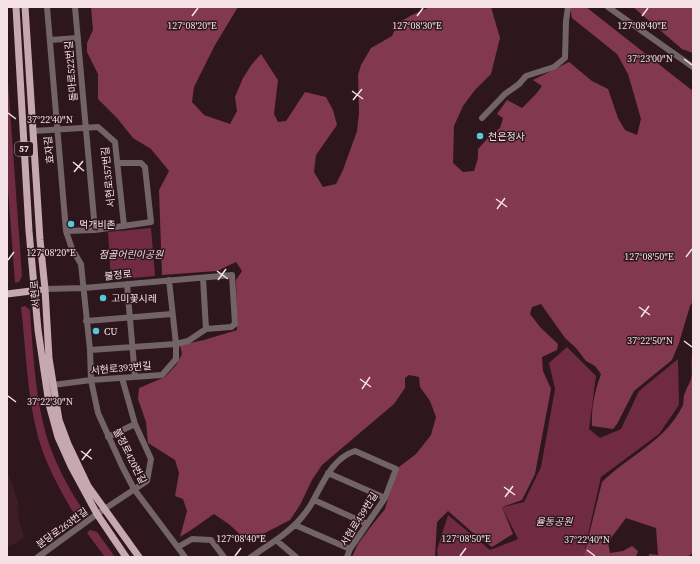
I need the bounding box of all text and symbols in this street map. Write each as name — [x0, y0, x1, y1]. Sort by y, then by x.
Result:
text: 127°08'20"E — [167, 19, 217, 32]
text: 127°08'30"E — [392, 19, 442, 32]
text: 127°08'40"E — [617, 19, 667, 32]
street label: 돌마로522번길 — [62, 40, 80, 102]
text: 37°23'00"N — [627, 52, 673, 65]
text: 37°22'40"N — [27, 113, 73, 126]
place label: 천은정사 — [488, 130, 526, 143]
marker: 천은정사 — [475, 131, 485, 141]
street label: 효자길 — [41, 136, 57, 164]
road number: 57 — [15, 142, 33, 156]
street label: 서현로357번길 — [98, 146, 118, 208]
place label: 먹개비촌 — [79, 218, 116, 231]
marker: 먹개비촌 — [66, 219, 76, 229]
text: 127°08'20"E — [26, 246, 76, 259]
park label: 점골어린이공원 — [99, 248, 164, 261]
text: 127°08'50"E — [624, 250, 674, 263]
street label: 불정로 — [104, 267, 132, 283]
street label: 서현로 — [28, 280, 42, 308]
place label: 고미꽃시레 — [111, 292, 157, 305]
marker: 고미꽃시레 — [98, 293, 108, 303]
place label: CU — [104, 325, 117, 338]
marker: CU — [91, 326, 101, 336]
text: 37°22'50"N — [627, 334, 673, 347]
street label: 서현로393번길 — [90, 359, 152, 377]
text: 37°22'30"N — [27, 395, 73, 408]
street label: 불정로420번길 — [110, 426, 150, 486]
street label: 서현로439번길 — [337, 490, 381, 548]
street label: 분당로263번길 — [34, 505, 90, 551]
park label: 율동공원 — [536, 515, 573, 528]
text: 127°08'40"E — [216, 532, 266, 545]
text: 127°08'50"E — [441, 532, 491, 545]
text: 37°22'40"N — [564, 533, 610, 546]

